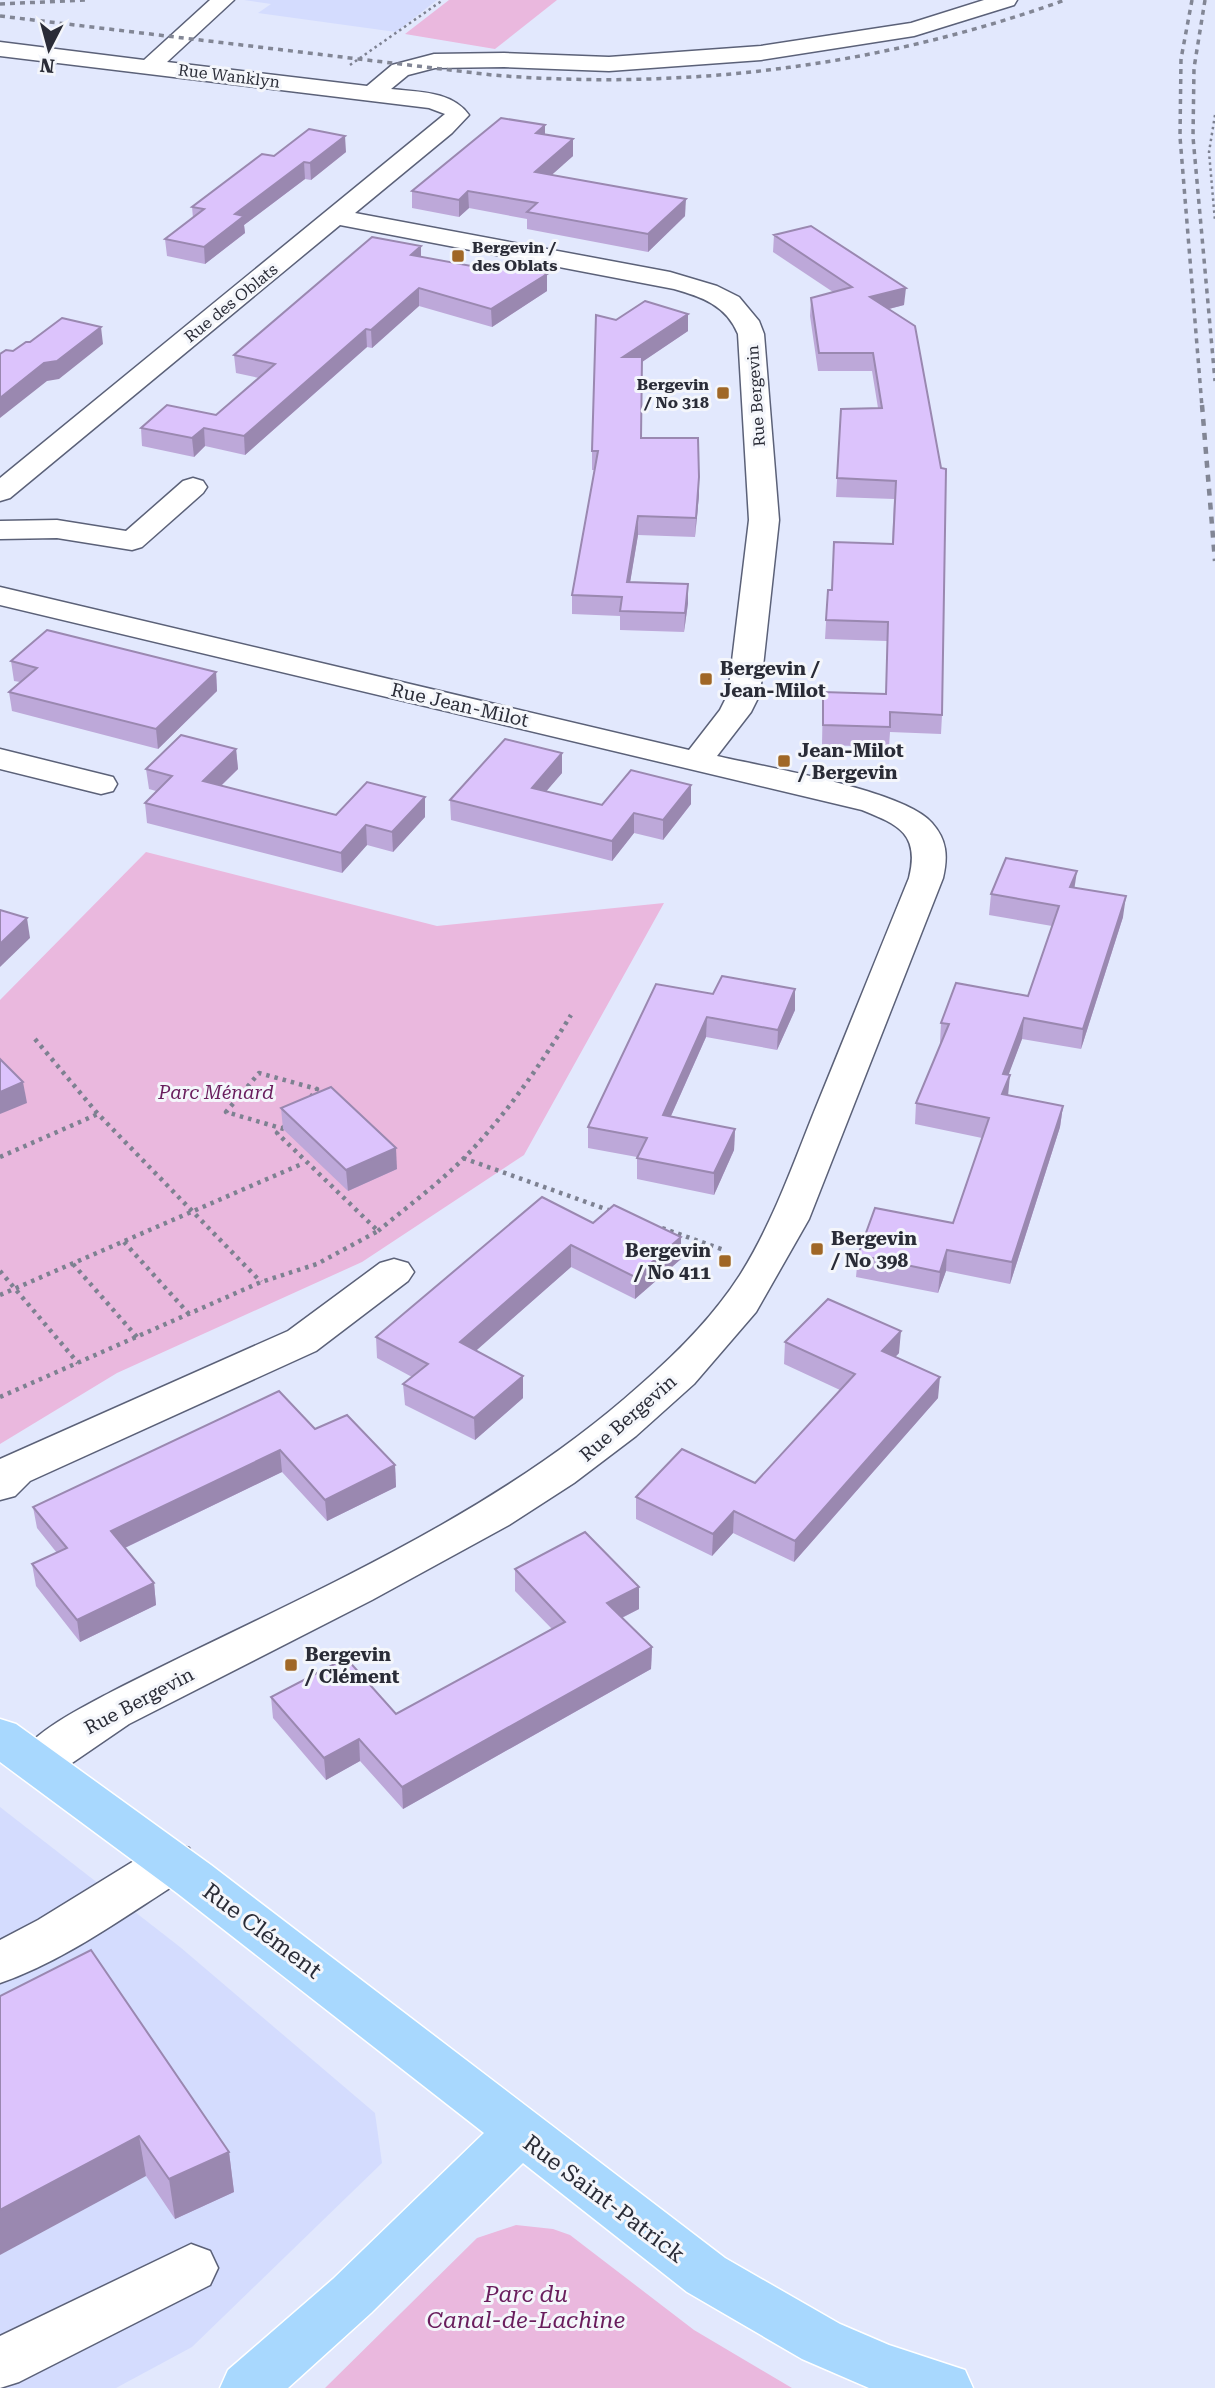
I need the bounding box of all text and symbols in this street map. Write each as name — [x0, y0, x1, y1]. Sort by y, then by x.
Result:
north arrow — [14, 14, 84, 84]
text: N — [38, 53, 56, 78]
street label: Rue Wanklyn — [177, 60, 281, 92]
place label: Bergevin / des Oblats — [472, 238, 557, 275]
marker: Bergevin / des Oblats — [450, 248, 466, 264]
street label: Rue des Oblats — [181, 259, 282, 346]
street label: Rue Bergevin — [743, 345, 769, 447]
place label: Bergevin / No 318 — [637, 375, 709, 412]
marker: Bergevin / No 318 — [715, 385, 731, 401]
place label: Bergevin / Jean-Milot — [720, 657, 826, 702]
marker: Bergevin / Jean-Milot — [698, 671, 714, 687]
street label: Rue Jean-Milot — [389, 678, 531, 732]
place label: Jean-Milot / Bergevin — [797, 739, 904, 784]
marker: Jean-Milot / Bergevin — [776, 753, 792, 769]
park label: Parc Ménard — [157, 1081, 274, 1104]
place label: Bergevin / No 398 — [830, 1227, 917, 1272]
place label: Bergevin / No 411 — [625, 1239, 711, 1284]
marker: Bergevin / No 398 — [809, 1241, 825, 1257]
marker: Bergevin / No 411 — [717, 1253, 733, 1269]
street label: Rue Bergevin — [575, 1370, 681, 1466]
place label: Bergevin / Clément — [304, 1643, 400, 1688]
marker: Bergevin / Clément — [283, 1657, 299, 1673]
street label: Rue Bergevin — [80, 1663, 198, 1739]
street label: Rue Clément — [197, 1878, 327, 1985]
street label: Rue Saint-Patrick — [518, 2129, 690, 2269]
park label: Parc du Canal-de-Lachine — [427, 2281, 625, 2334]

